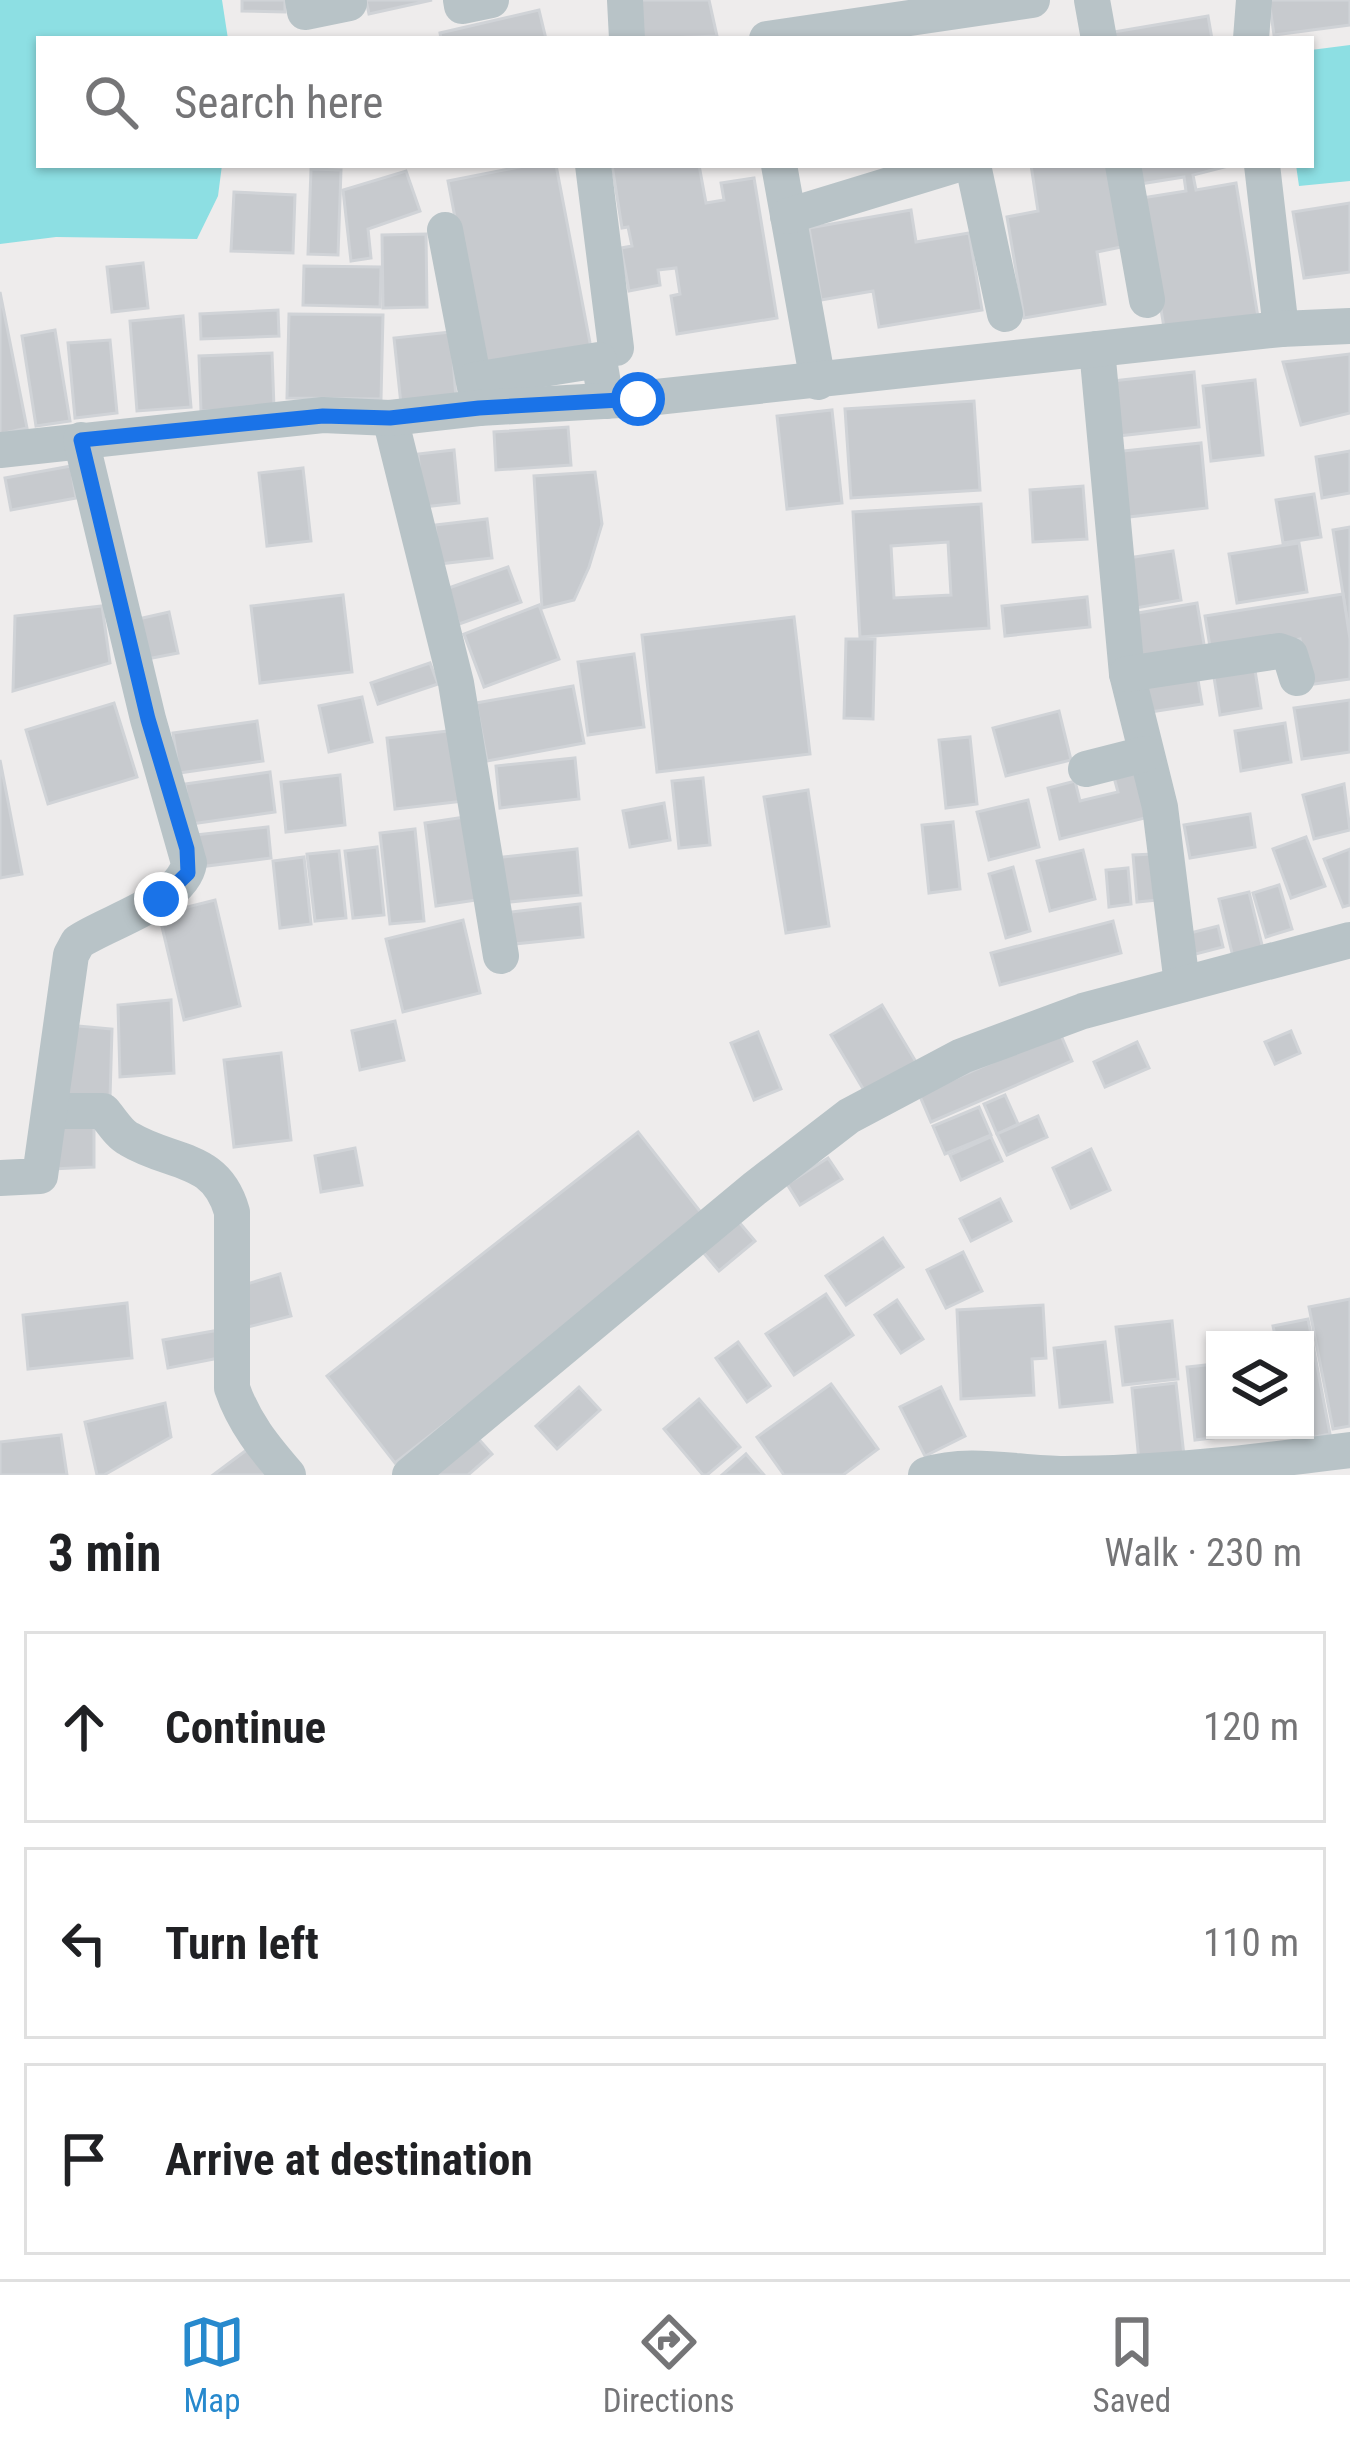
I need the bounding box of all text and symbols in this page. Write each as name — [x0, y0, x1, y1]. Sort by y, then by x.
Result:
search box — [36, 36, 1314, 168]
icon: search — [78, 69, 144, 135]
text: Search here — [174, 76, 383, 129]
route start — [611, 372, 665, 426]
route end — [134, 872, 188, 926]
map controls — [1206, 1331, 1314, 1439]
button: layers — [1206, 1331, 1314, 1439]
text: 3 min — [48, 1524, 161, 1583]
text: Walk · 230 m — [1104, 1530, 1302, 1576]
icon: ahead — [51, 1694, 117, 1760]
text: Continue — [165, 1701, 326, 1754]
text: 120 m — [1203, 1704, 1299, 1750]
icon: left — [51, 1910, 117, 1976]
text: Turn left — [165, 1917, 319, 1970]
text: 110 m — [1203, 1920, 1299, 1966]
icon: arrive — [51, 2126, 117, 2192]
text: Arrive at destination — [165, 2133, 533, 2186]
tab: Map — [179, 2309, 245, 2420]
tab: Directions — [603, 2309, 735, 2420]
tab: Saved — [1093, 2309, 1171, 2420]

